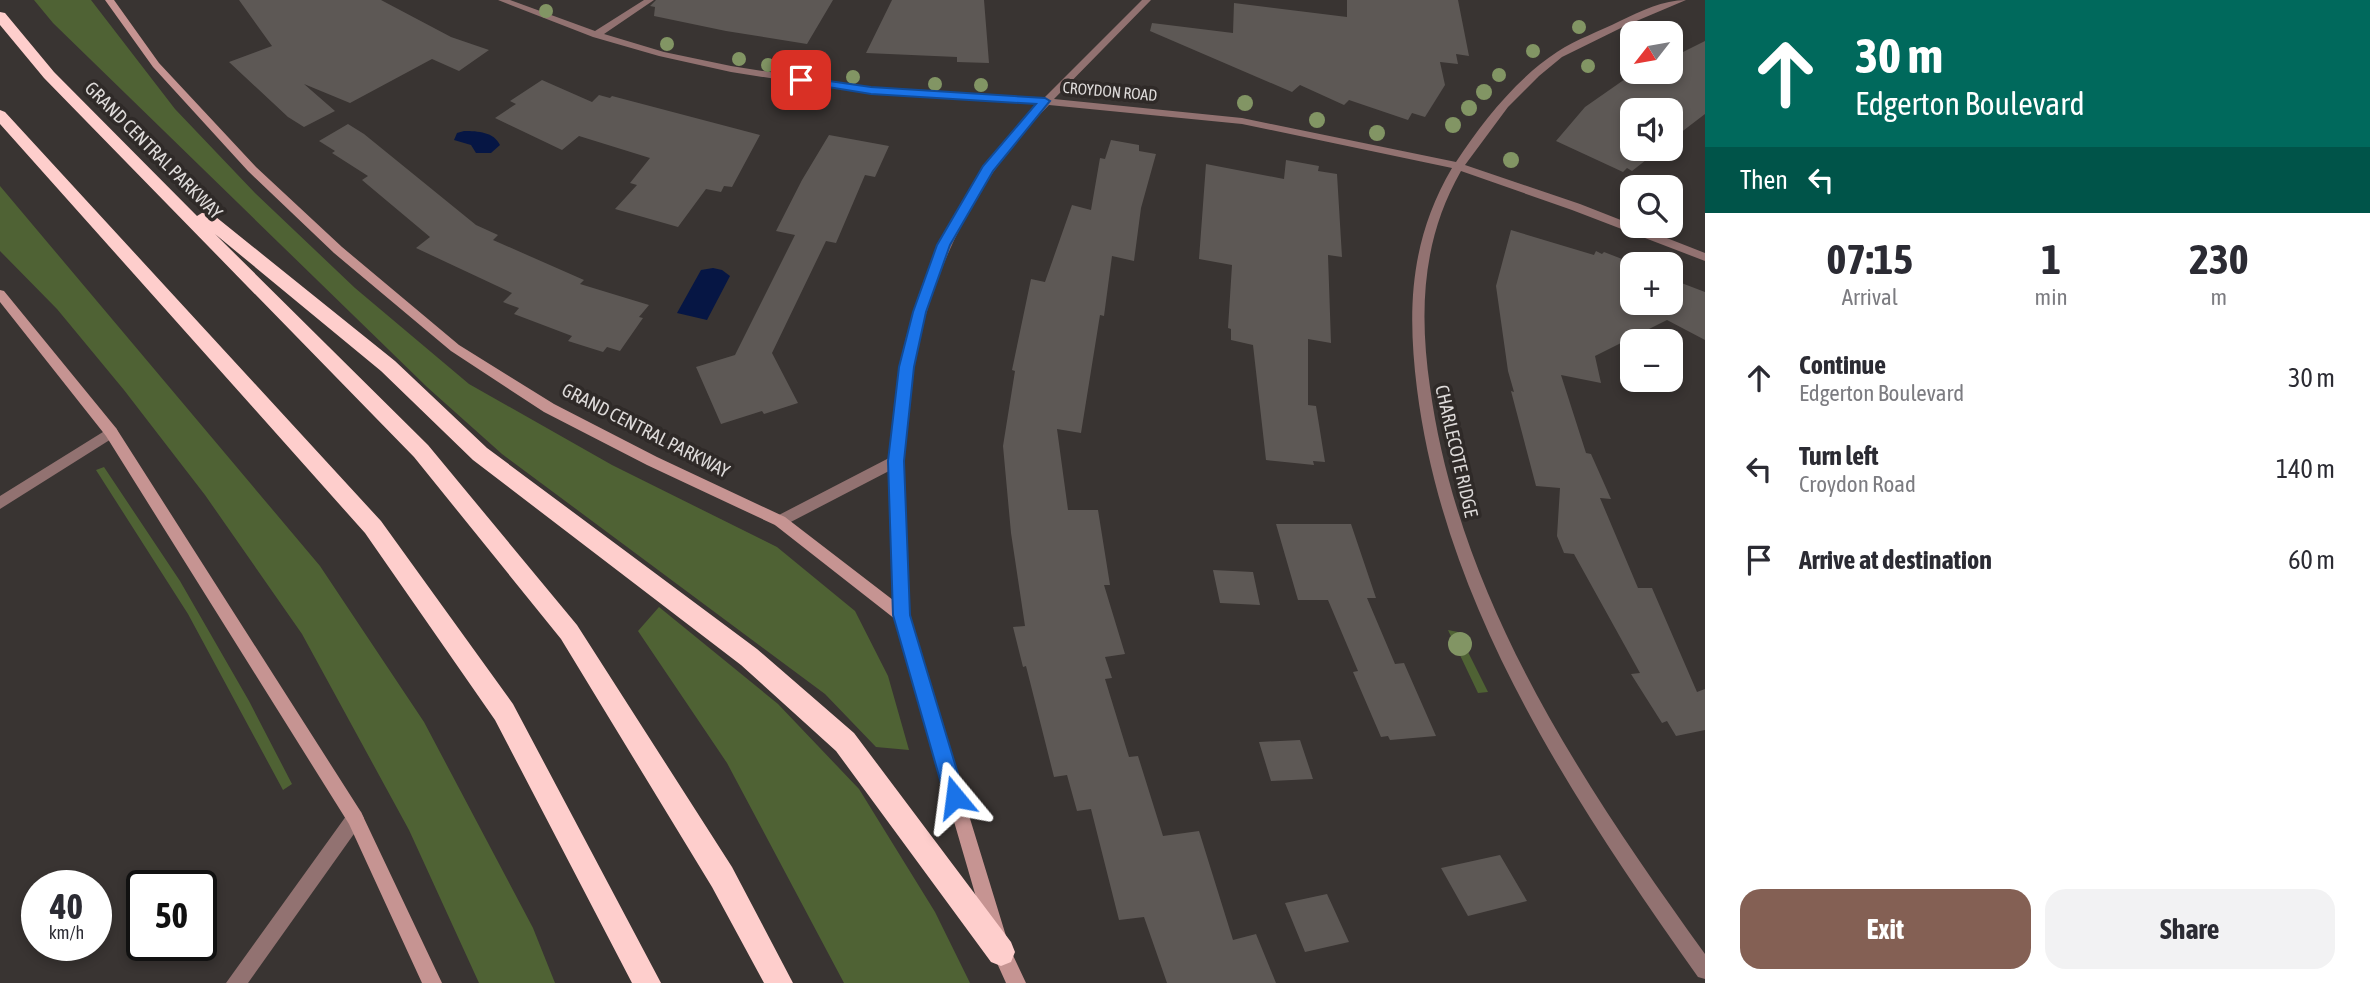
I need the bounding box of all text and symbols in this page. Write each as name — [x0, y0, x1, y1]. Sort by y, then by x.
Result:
north arrow — [1620, 21, 1684, 84]
map controls — [1620, 21, 1683, 392]
text: 30 m — [1855, 27, 1943, 83]
icon: ahead — [1740, 28, 1831, 119]
pin — [771, 50, 831, 110]
icon: arrive — [782, 61, 820, 99]
street label: GRAND CENTRAL PARKWAY — [81, 77, 228, 224]
street label: CROYDON ROAD — [1062, 78, 1158, 104]
text: Edgerton Boulevard — [1855, 85, 2085, 122]
button: sound — [1620, 98, 1683, 161]
icon: left — [1802, 161, 1840, 199]
text: Then — [1740, 165, 1788, 195]
button: search — [1620, 175, 1683, 238]
text: 07:15 — [1827, 235, 1913, 283]
text: 1 — [2041, 235, 2061, 283]
text: 230 — [2189, 235, 2248, 283]
button: + — [1620, 252, 1683, 315]
text: Arrival — [1842, 284, 1898, 310]
text: min — [2035, 284, 2068, 310]
text: m — [2211, 284, 2227, 310]
button: − — [1620, 329, 1683, 392]
text: Continue — [1799, 350, 1886, 380]
icon: ahead — [1740, 359, 1778, 397]
text: 30 m — [2288, 363, 2335, 393]
street label: GRAND CENTRAL PARKWAY — [559, 378, 734, 482]
text: Edgerton Boulevard — [1799, 380, 1964, 406]
street label: CHARLECOTE RIDGE — [1431, 383, 1483, 519]
text: Turn left — [1799, 441, 1879, 471]
icon: left — [1740, 450, 1778, 488]
text: 140 m — [2276, 454, 2335, 484]
text: Croydon Road — [1799, 471, 1916, 497]
icon: arrive — [1740, 541, 1778, 579]
text: Arrive at destination — [1799, 545, 1992, 575]
text: 60 m — [2288, 545, 2335, 575]
position arrow — [918, 760, 992, 834]
speed limit sign: 50 — [126, 870, 217, 961]
text: 40 — [50, 886, 83, 926]
button: Exit — [1740, 889, 2031, 969]
button: Share — [2045, 889, 2335, 969]
text: km/h — [49, 922, 84, 943]

